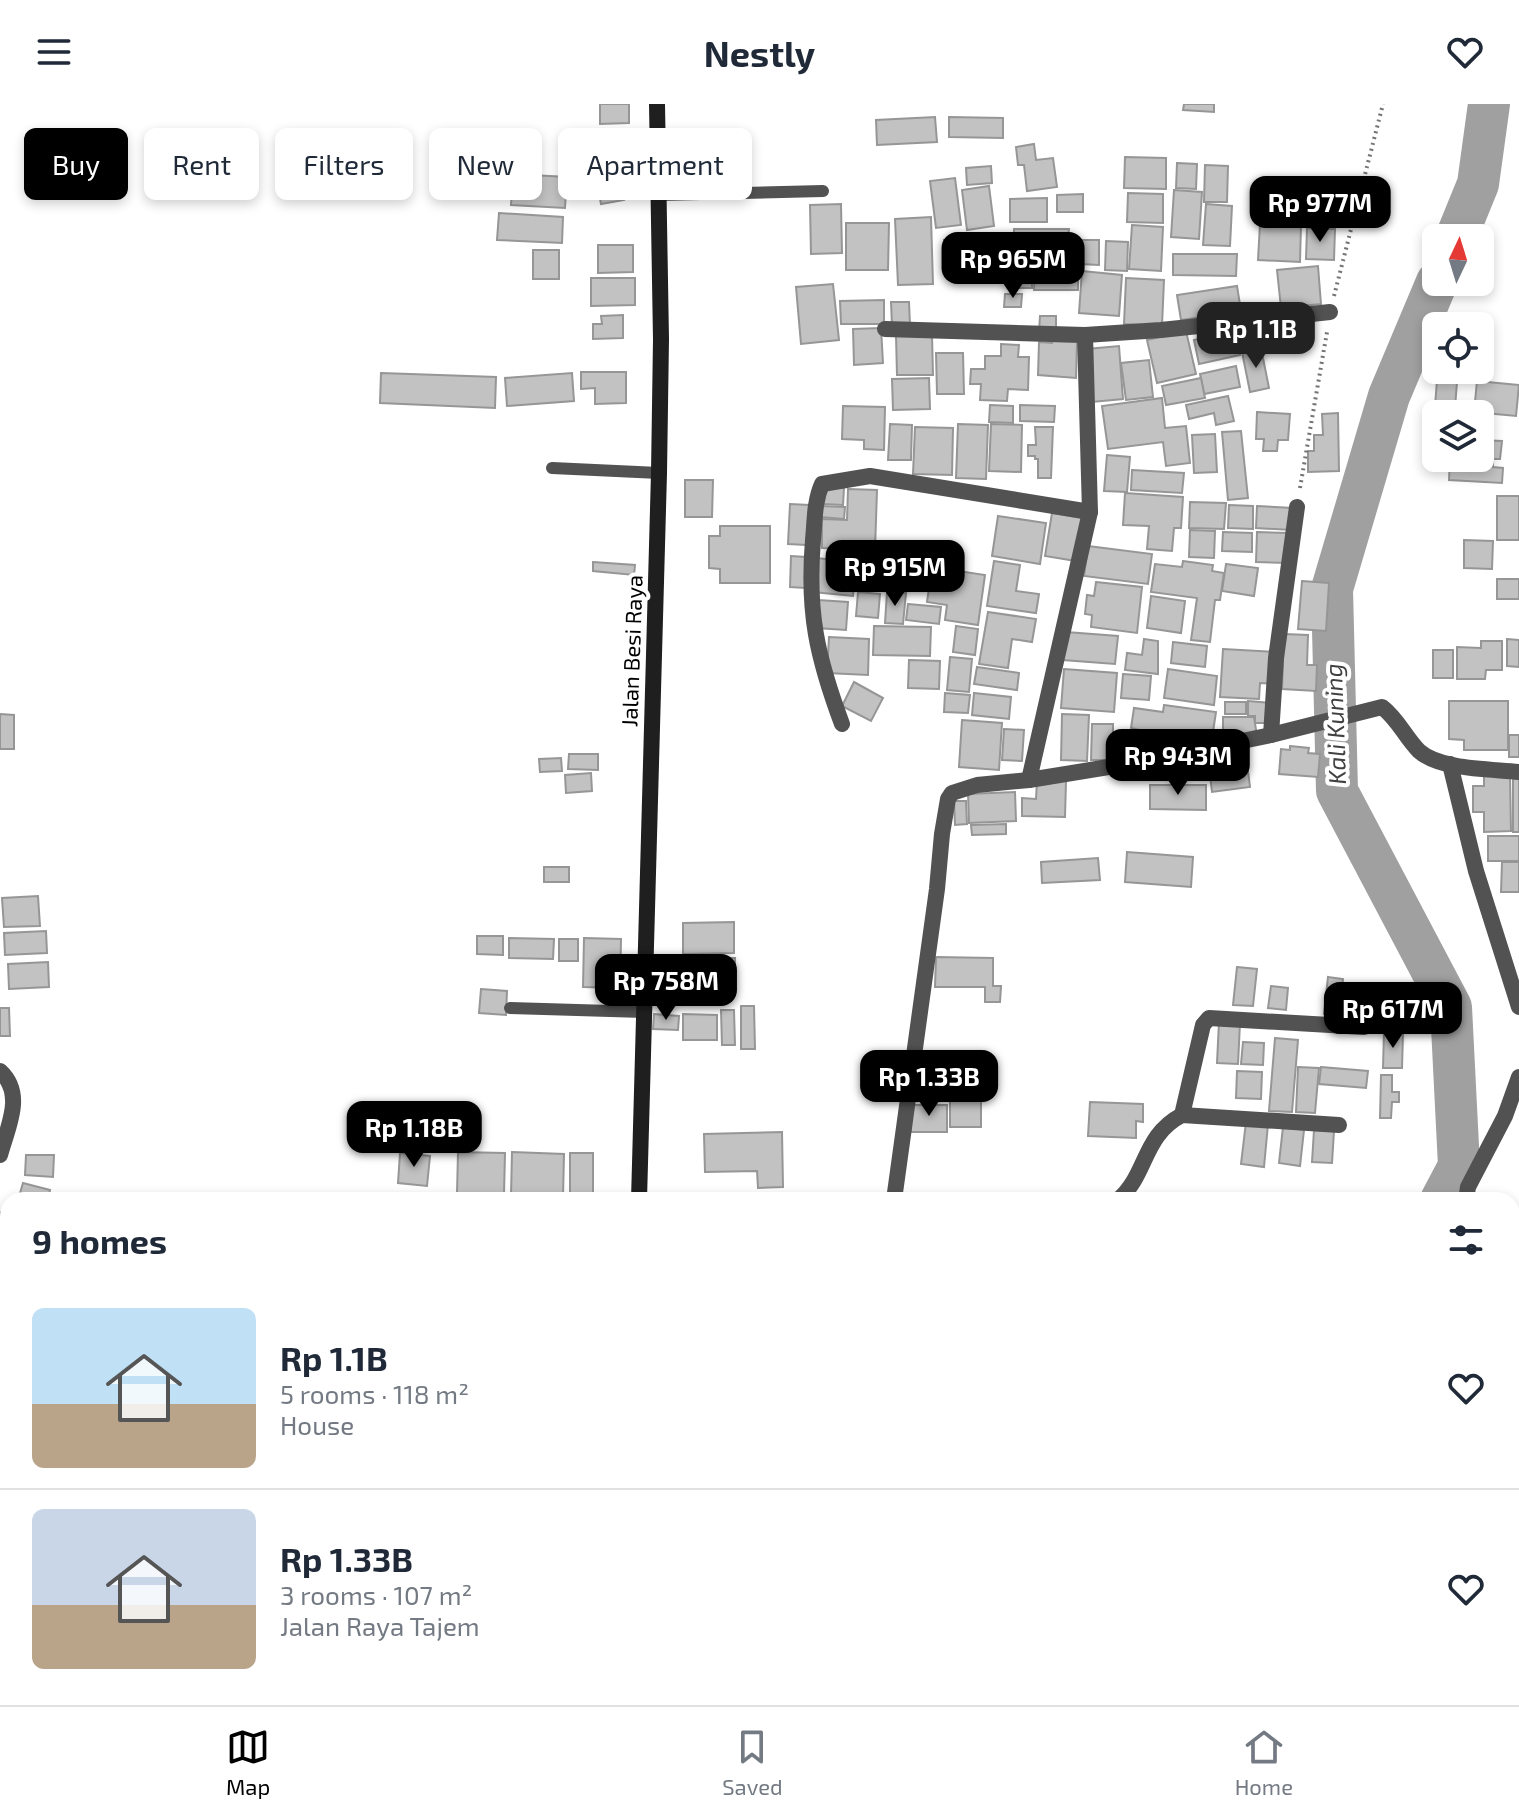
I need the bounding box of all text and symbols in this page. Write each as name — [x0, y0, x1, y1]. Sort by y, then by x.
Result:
icon: menu — [32, 30, 76, 74]
icon: heart — [1443, 30, 1487, 74]
text: Nestly — [704, 31, 815, 74]
chip: Buy — [24, 128, 128, 200]
chip: Rent — [144, 128, 259, 200]
chip: Filters — [275, 128, 413, 200]
chip: New — [429, 128, 542, 200]
chip: Apartment — [558, 128, 752, 200]
pin: Rp 977M — [1246, 176, 1394, 244]
text: Rp 977M — [1268, 186, 1372, 217]
north arrow — [1422, 224, 1494, 296]
map controls — [1422, 224, 1494, 472]
pin: Rp 965M — [939, 232, 1087, 300]
text: Rp 965M — [960, 242, 1066, 273]
pin: Rp 1.1B — [1182, 302, 1330, 370]
text: Rp 1.1B — [1215, 312, 1297, 343]
button: locate — [1422, 312, 1494, 384]
button: layers — [1422, 400, 1494, 472]
pin: Rp 915M — [821, 540, 969, 608]
text: Rp 915M — [844, 550, 946, 581]
street label: Jalan Besi Raya — [615, 574, 647, 727]
water label: Kali Kuning — [1318, 663, 1351, 785]
pin: Rp 943M — [1104, 729, 1252, 797]
text: Rp 943M — [1124, 739, 1232, 770]
pin: Rp 758M — [592, 954, 740, 1022]
text: Rp 758M — [613, 964, 719, 995]
pin: Rp 617M — [1319, 982, 1467, 1050]
text: Rp 617M — [1342, 992, 1444, 1023]
pin: Rp 1.33B — [846, 1050, 1012, 1118]
text: Rp 1.33B — [878, 1060, 980, 1091]
pin: Rp 1.18B — [331, 1101, 497, 1169]
text: Rp 1.18B — [365, 1111, 463, 1142]
icon: filters — [1444, 1218, 1488, 1262]
text: 9 homes — [32, 1220, 167, 1261]
text: Rp 1.1B — [280, 1337, 388, 1378]
icon: home — [96, 1340, 192, 1436]
icon: heart — [1444, 1366, 1488, 1410]
text: 5 rooms · 118 m² — [280, 1378, 469, 1409]
text: House — [280, 1409, 354, 1440]
text: Rp 1.33B — [280, 1538, 413, 1579]
icon: home — [96, 1541, 192, 1637]
icon: heart — [1444, 1567, 1488, 1611]
text: 3 rooms · 107 m² — [280, 1579, 472, 1610]
text: Jalan Raya Tajem — [280, 1610, 480, 1641]
tab: Map — [226, 1725, 270, 1799]
tab: Saved — [722, 1725, 783, 1799]
tab: Home — [1235, 1725, 1293, 1799]

